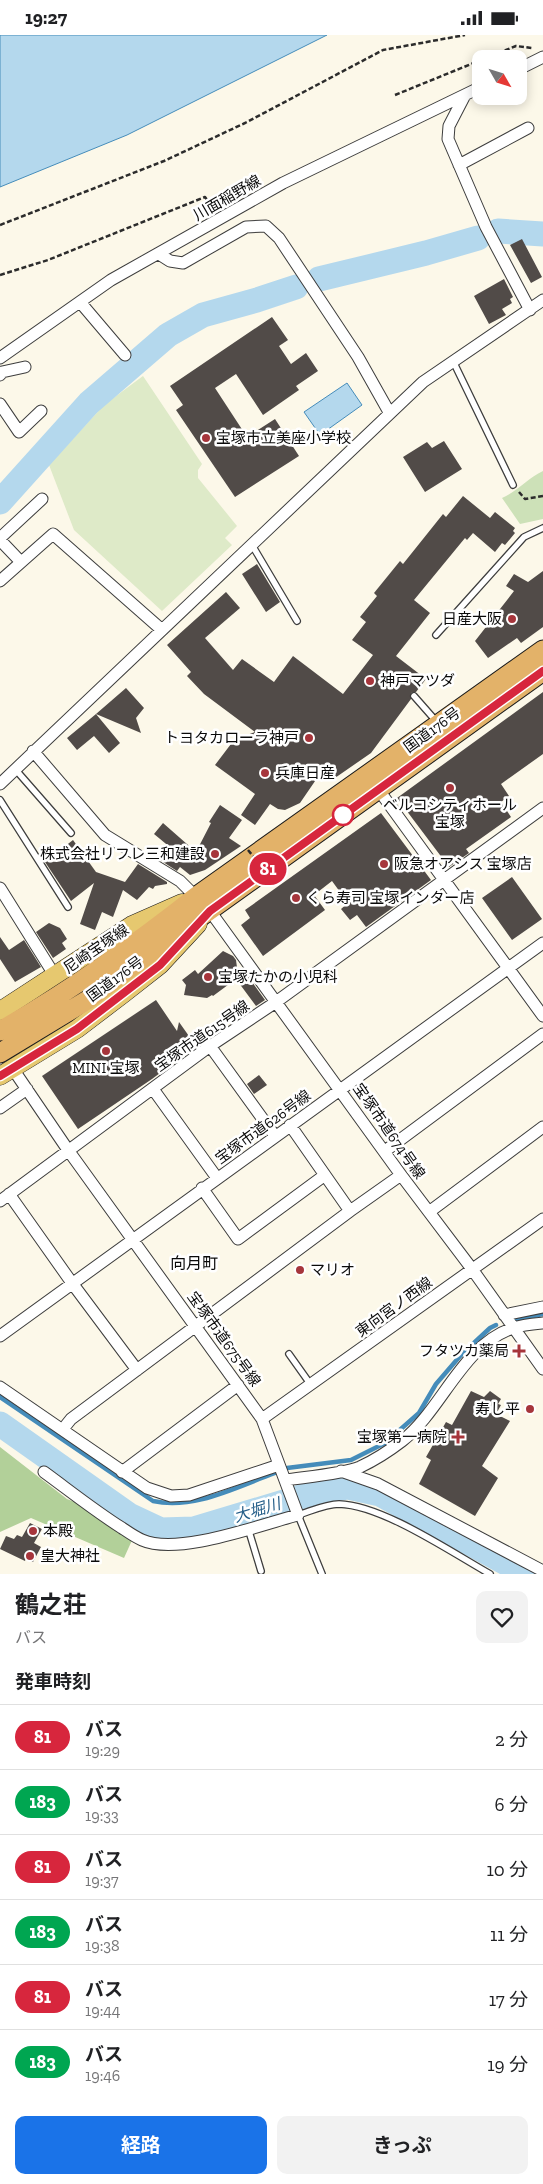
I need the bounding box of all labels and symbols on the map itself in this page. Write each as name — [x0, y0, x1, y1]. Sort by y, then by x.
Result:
north arrow — [472, 50, 528, 105]
street label: 川面稲野線 — [190, 171, 264, 225]
place label: 宝塚市立美座小学校 — [216, 429, 351, 447]
marker: 宝塚市立美座小学校 — [200, 432, 212, 444]
place label: 日産大阪 — [442, 610, 502, 628]
marker: 日産大阪 — [506, 613, 518, 625]
place label: 神戸マツダ — [380, 672, 455, 690]
marker: 神戸マツダ — [364, 675, 376, 687]
street label: 国道176号 — [400, 703, 464, 757]
place label: トヨタカローラ神戸 — [164, 729, 299, 747]
marker: トヨタカローラ神戸 — [303, 732, 315, 744]
place label: 兵庫日産 — [275, 764, 335, 782]
marker: 兵庫日産 — [259, 767, 271, 779]
marker: ベルコシティホール 宝塚 — [444, 782, 456, 794]
place label: ベルコシティホール 宝塚 — [383, 796, 517, 831]
unlabelled marker — [332, 804, 354, 826]
place label: 株式会社リフレ三和建設 — [40, 845, 205, 863]
marker: 株式会社リフレ三和建設 — [209, 848, 221, 860]
line badge: 81 — [246, 853, 290, 885]
place label: 阪急オアシス 宝塚店 — [394, 855, 532, 873]
marker: 阪急オアシス 宝塚店 — [378, 858, 390, 870]
place label: くら寿司 宝塚インター店 — [306, 889, 474, 907]
marker: くら寿司 宝塚インター店 — [290, 892, 302, 904]
street label: 尼崎宝塚線 — [60, 921, 132, 977]
street label: 国道176号 — [83, 952, 147, 1006]
place label: 宝塚たかの小児科 — [218, 968, 338, 986]
marker: 宝塚たかの小児科 — [202, 971, 214, 983]
street label: 宝塚市道615号線 — [151, 997, 253, 1075]
marker: MINI 宝塚 — [100, 1045, 112, 1057]
place label: MINI 宝塚 — [72, 1059, 140, 1077]
street label: 宝塚市道674号線 — [349, 1080, 429, 1182]
street label: 宝塚市道626号線 — [212, 1086, 314, 1168]
district label: 向月町 — [170, 1254, 218, 1273]
place label: マリオ — [310, 1261, 355, 1279]
marker: マリオ — [294, 1264, 306, 1276]
street label: 東向宮ノ西線 — [352, 1273, 436, 1341]
street label: 宝塚市道675号線 — [184, 1288, 264, 1390]
place label: フタツカ薬局 — [419, 1342, 509, 1360]
marker: フタツカ薬局 — [513, 1345, 525, 1357]
place label: 寿し平 — [475, 1400, 520, 1418]
marker: 寿し平 — [524, 1403, 536, 1415]
place label: 宝塚第一病院 — [357, 1428, 447, 1446]
marker: 宝塚第一病院 — [451, 1430, 465, 1444]
water label: 大堀川 — [231, 1493, 285, 1526]
place label: 本殿 — [43, 1522, 73, 1540]
marker: 本殿 — [27, 1525, 39, 1537]
place label: 皇大神社 — [40, 1547, 100, 1565]
marker: 皇大神社 — [24, 1550, 36, 1562]

